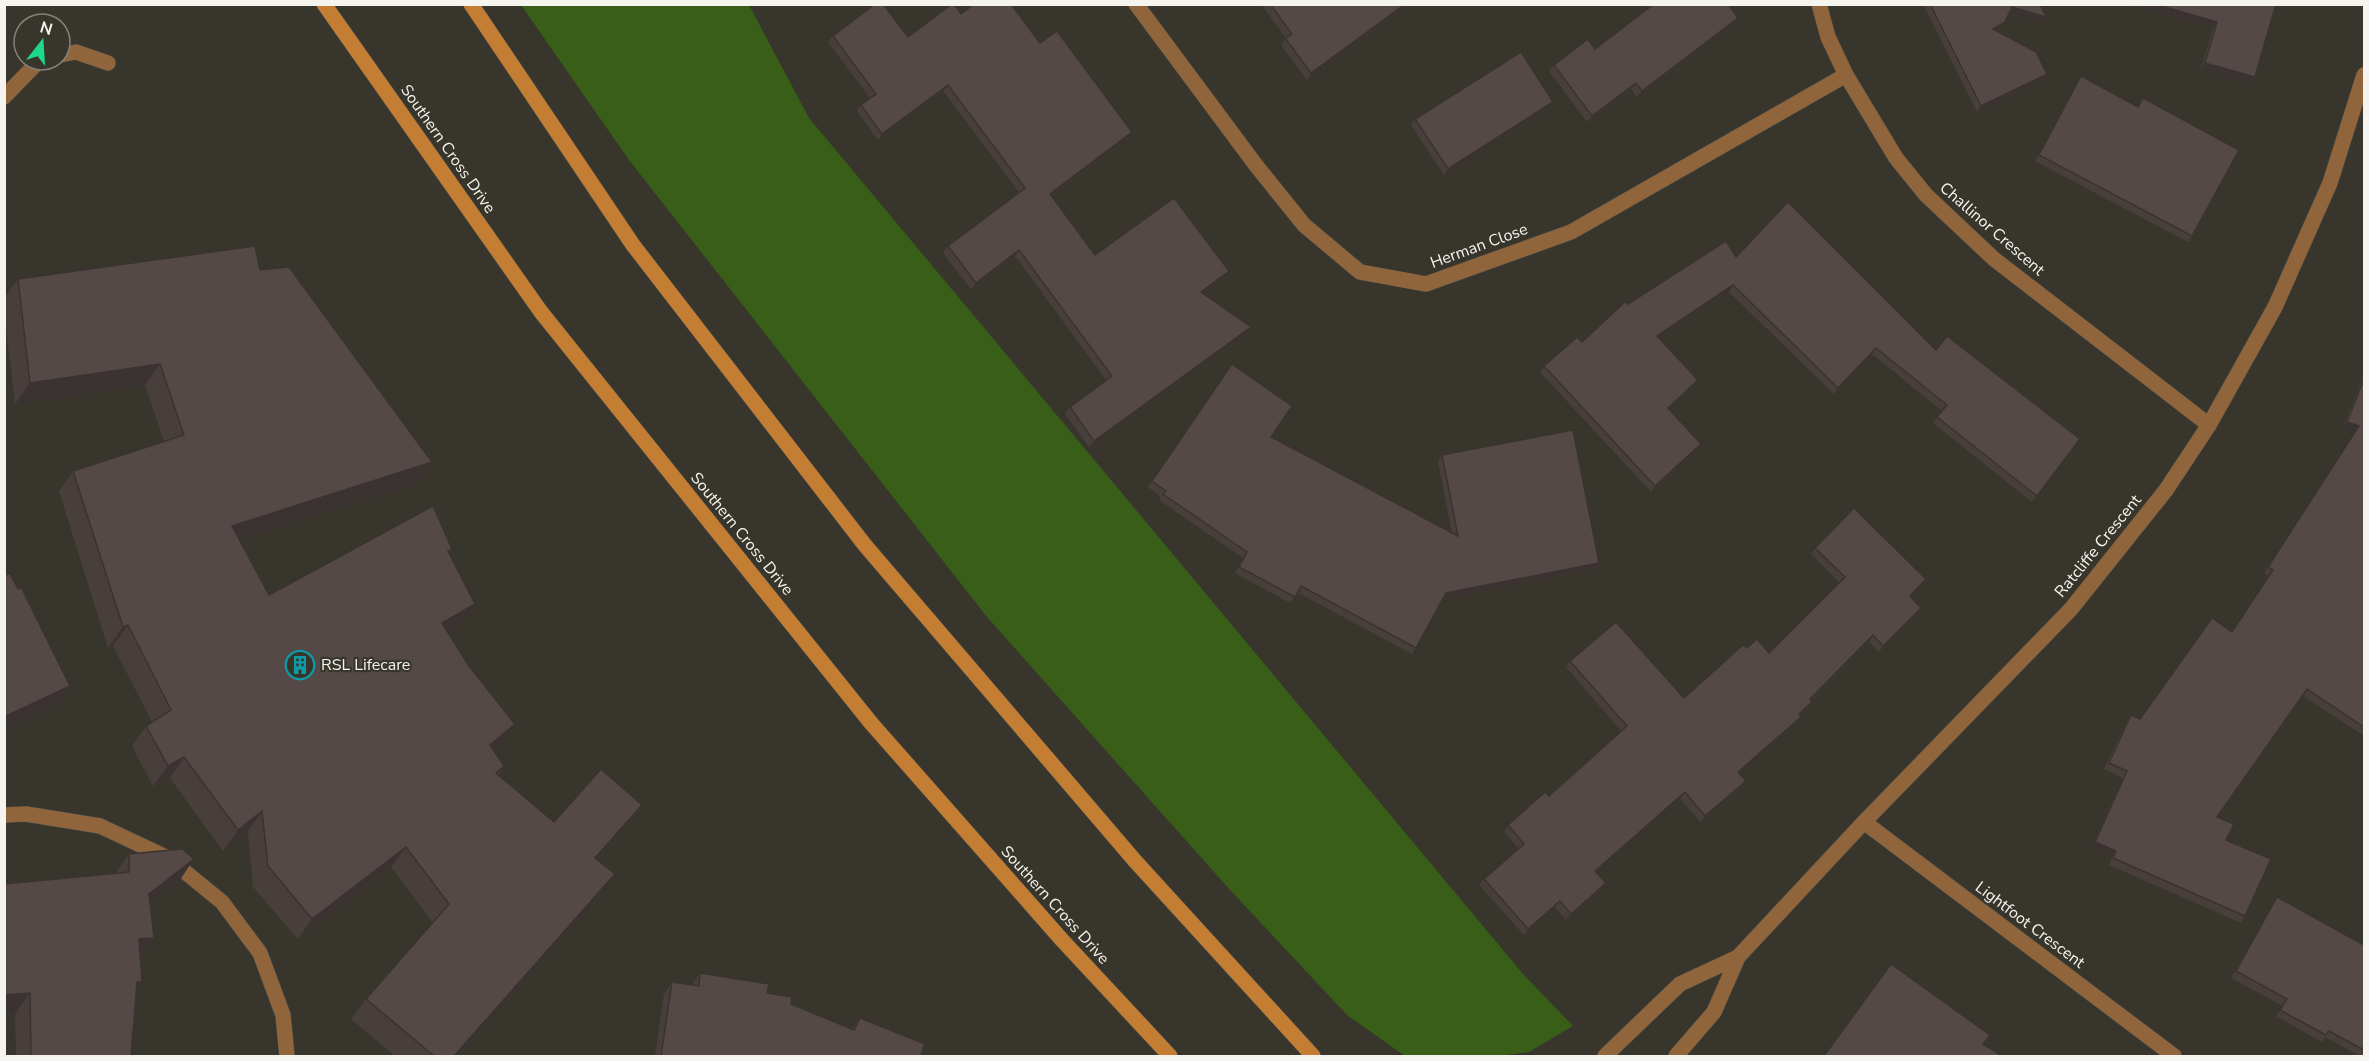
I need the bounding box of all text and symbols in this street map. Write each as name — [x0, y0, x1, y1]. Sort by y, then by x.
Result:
north arrow — [12, 12, 72, 72]
text: N — [37, 16, 55, 41]
street label: Southern Cross Drive — [395, 80, 501, 218]
street label: Challinor Crescent — [1935, 177, 2049, 281]
street label: Herman Close — [1427, 218, 1531, 274]
street label: Southern Cross Drive — [685, 468, 799, 600]
street label: Ratcliffe Crescent — [2050, 490, 2147, 602]
building icon: RSL Lifecare — [284, 649, 316, 681]
place label: RSL Lifecare — [321, 654, 410, 676]
street label: Southern Cross Drive — [996, 841, 1114, 969]
street label: Lightfoot Crescent — [1971, 876, 2090, 974]

